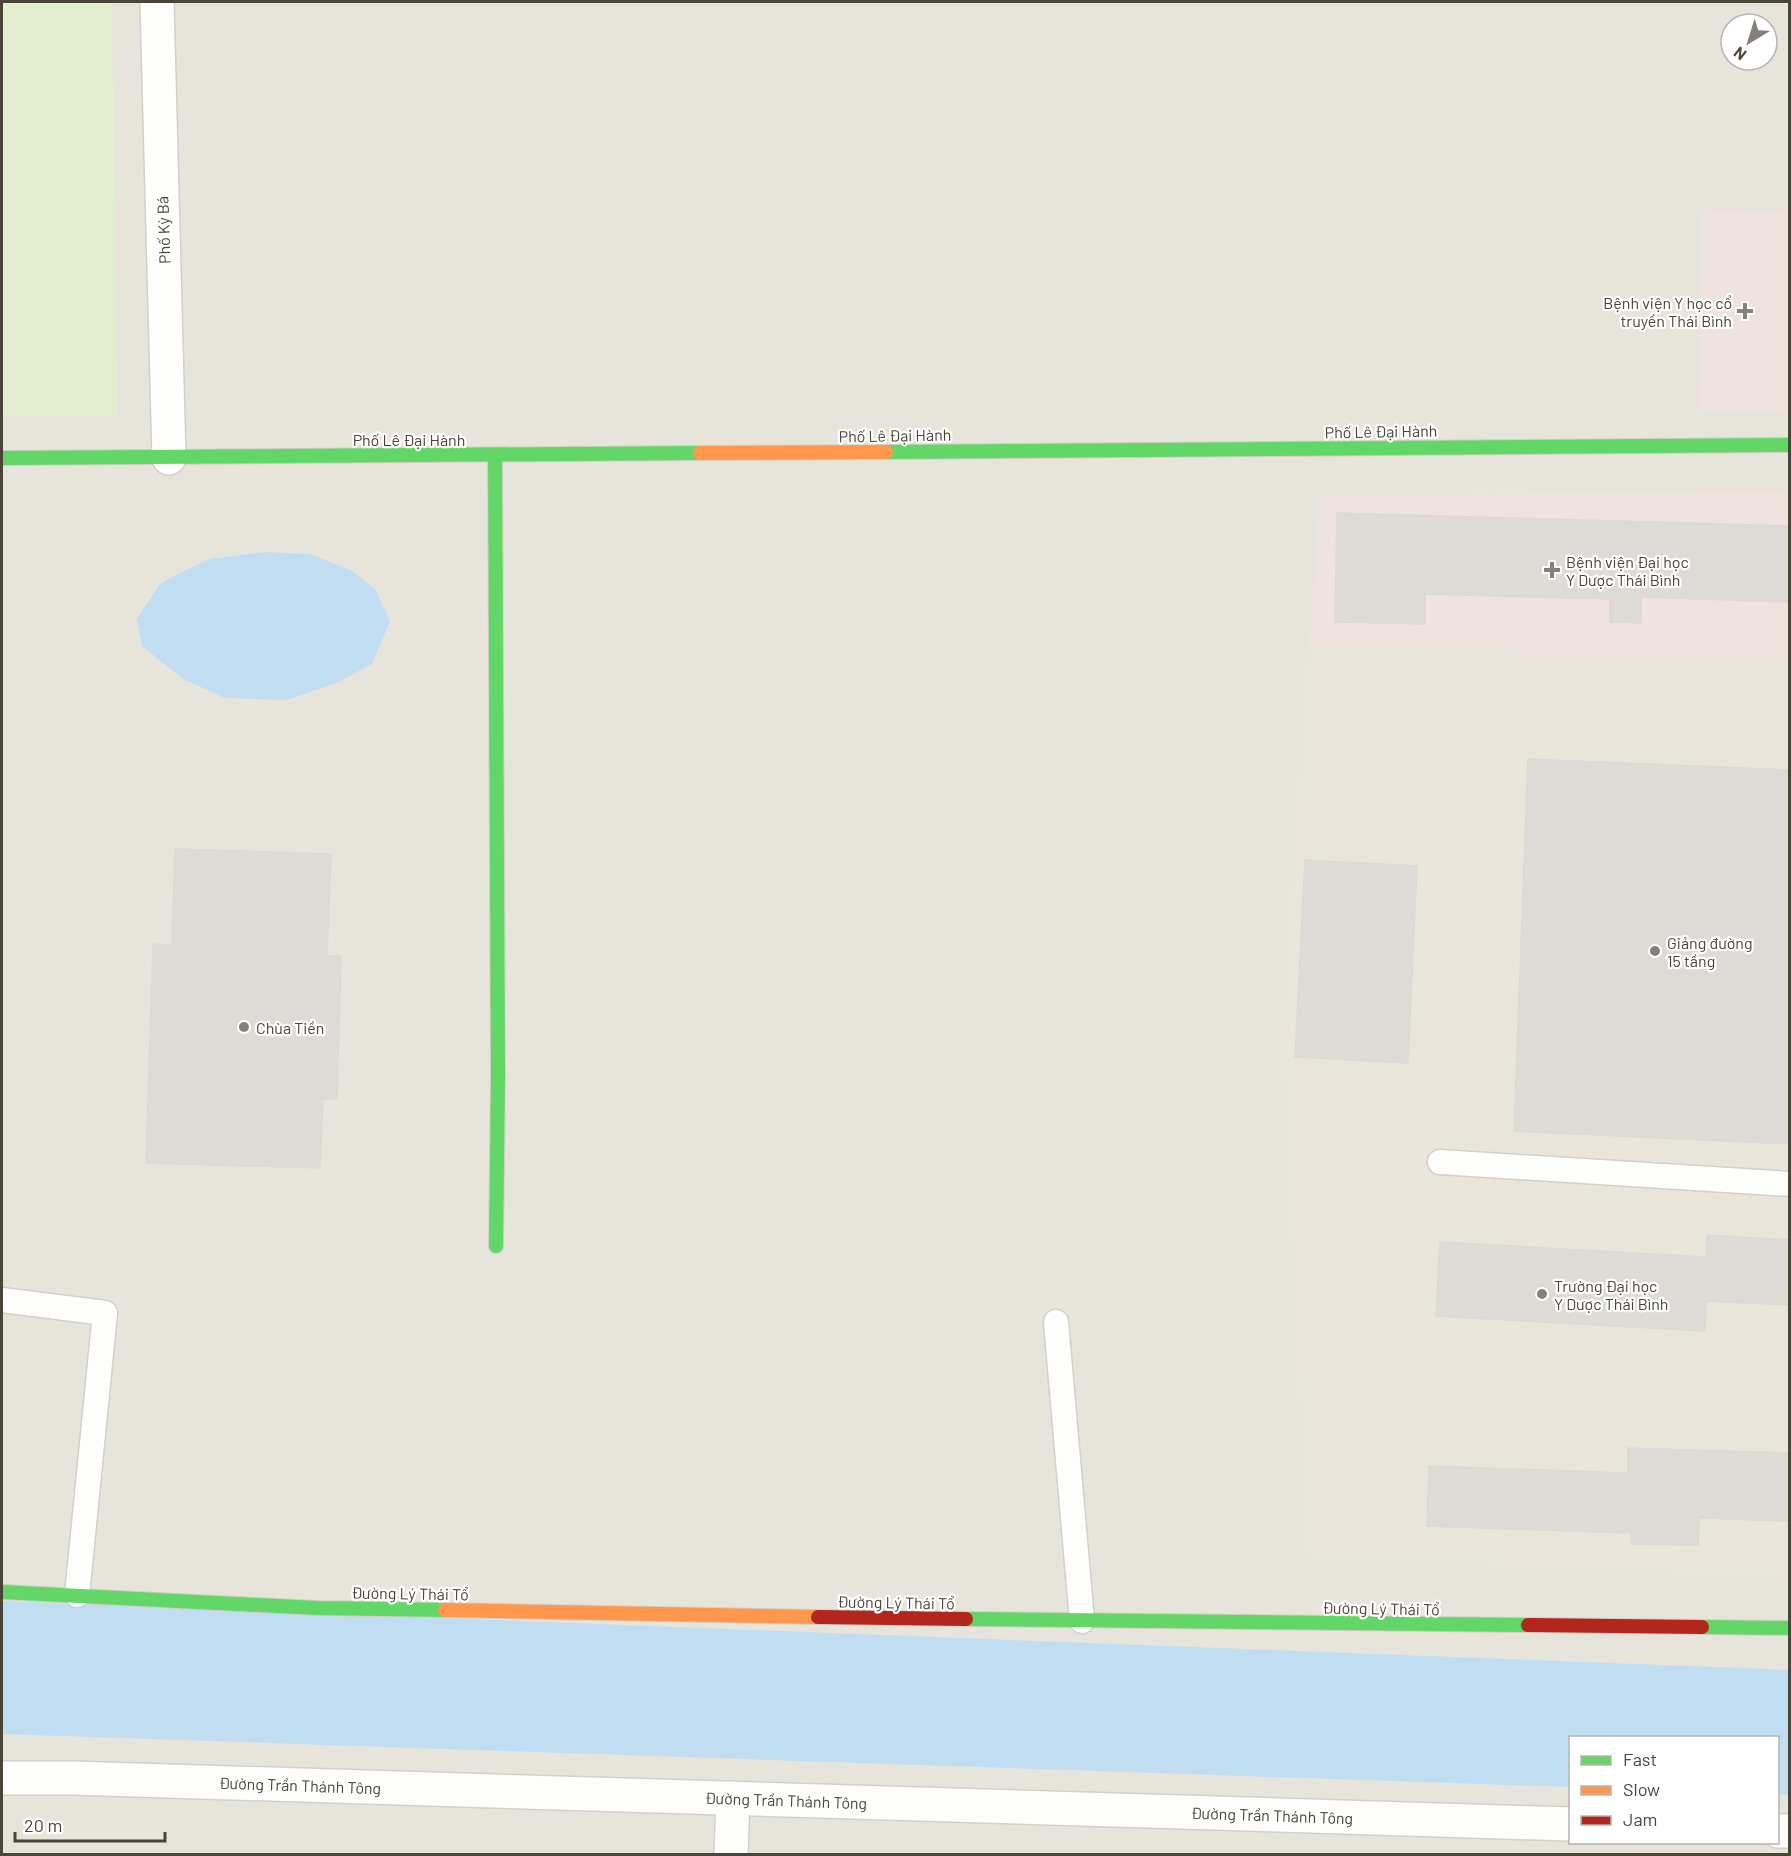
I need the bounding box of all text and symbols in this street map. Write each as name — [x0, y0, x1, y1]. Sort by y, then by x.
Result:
north arrow — [1719, 12, 1779, 72]
text: N — [1729, 43, 1749, 65]
street label: Phố Kỳ Bá — [152, 196, 174, 264]
place label: Bệnh viện Y học cổ truyền Thái Bình — [1603, 293, 1732, 330]
marker: Bệnh viện Y học cổ truyền Thái Bình — [1736, 302, 1754, 320]
street label: Phố Lê Đại Hành — [1324, 421, 1438, 441]
street label: Phố Lê Đại Hành — [838, 425, 952, 445]
street label: Phố Lê Đại Hành — [353, 430, 465, 449]
place label: Bệnh viện Đại học Y Dược Thái Bình — [1566, 552, 1689, 589]
marker: Bệnh viện Đại học Y Dược Thái Bình — [1543, 561, 1561, 579]
place label: Giảng đường 15 tầng — [1667, 933, 1753, 970]
marker: Giảng đường 15 tầng — [1648, 944, 1662, 958]
place label: Chùa Tiền — [256, 1018, 324, 1037]
marker: Chùa Tiền — [237, 1020, 251, 1034]
place label: Trường Đại học Y Dược Thái Bình — [1554, 1276, 1668, 1313]
marker: Trường Đại học Y Dược Thái Bình — [1535, 1287, 1549, 1301]
street label: Đường Lý Thái Tổ — [351, 1582, 469, 1604]
street label: Đường Lý Thái Tổ — [837, 1591, 955, 1613]
street label: Đường Lý Thái Tổ — [1322, 1597, 1440, 1619]
legend — [1569, 1736, 1779, 1844]
text: Fast — [1623, 1748, 1657, 1770]
street label: Đường Trần Thánh Tông — [219, 1773, 381, 1797]
text: Slow — [1623, 1778, 1660, 1800]
street label: Đường Trần Thánh Tông — [705, 1788, 867, 1812]
street label: Đường Trần Thánh Tông — [1191, 1803, 1353, 1827]
scale bar — [15, 1805, 165, 1843]
text: Jam — [1623, 1808, 1657, 1830]
text: 20 m — [24, 1814, 62, 1836]

